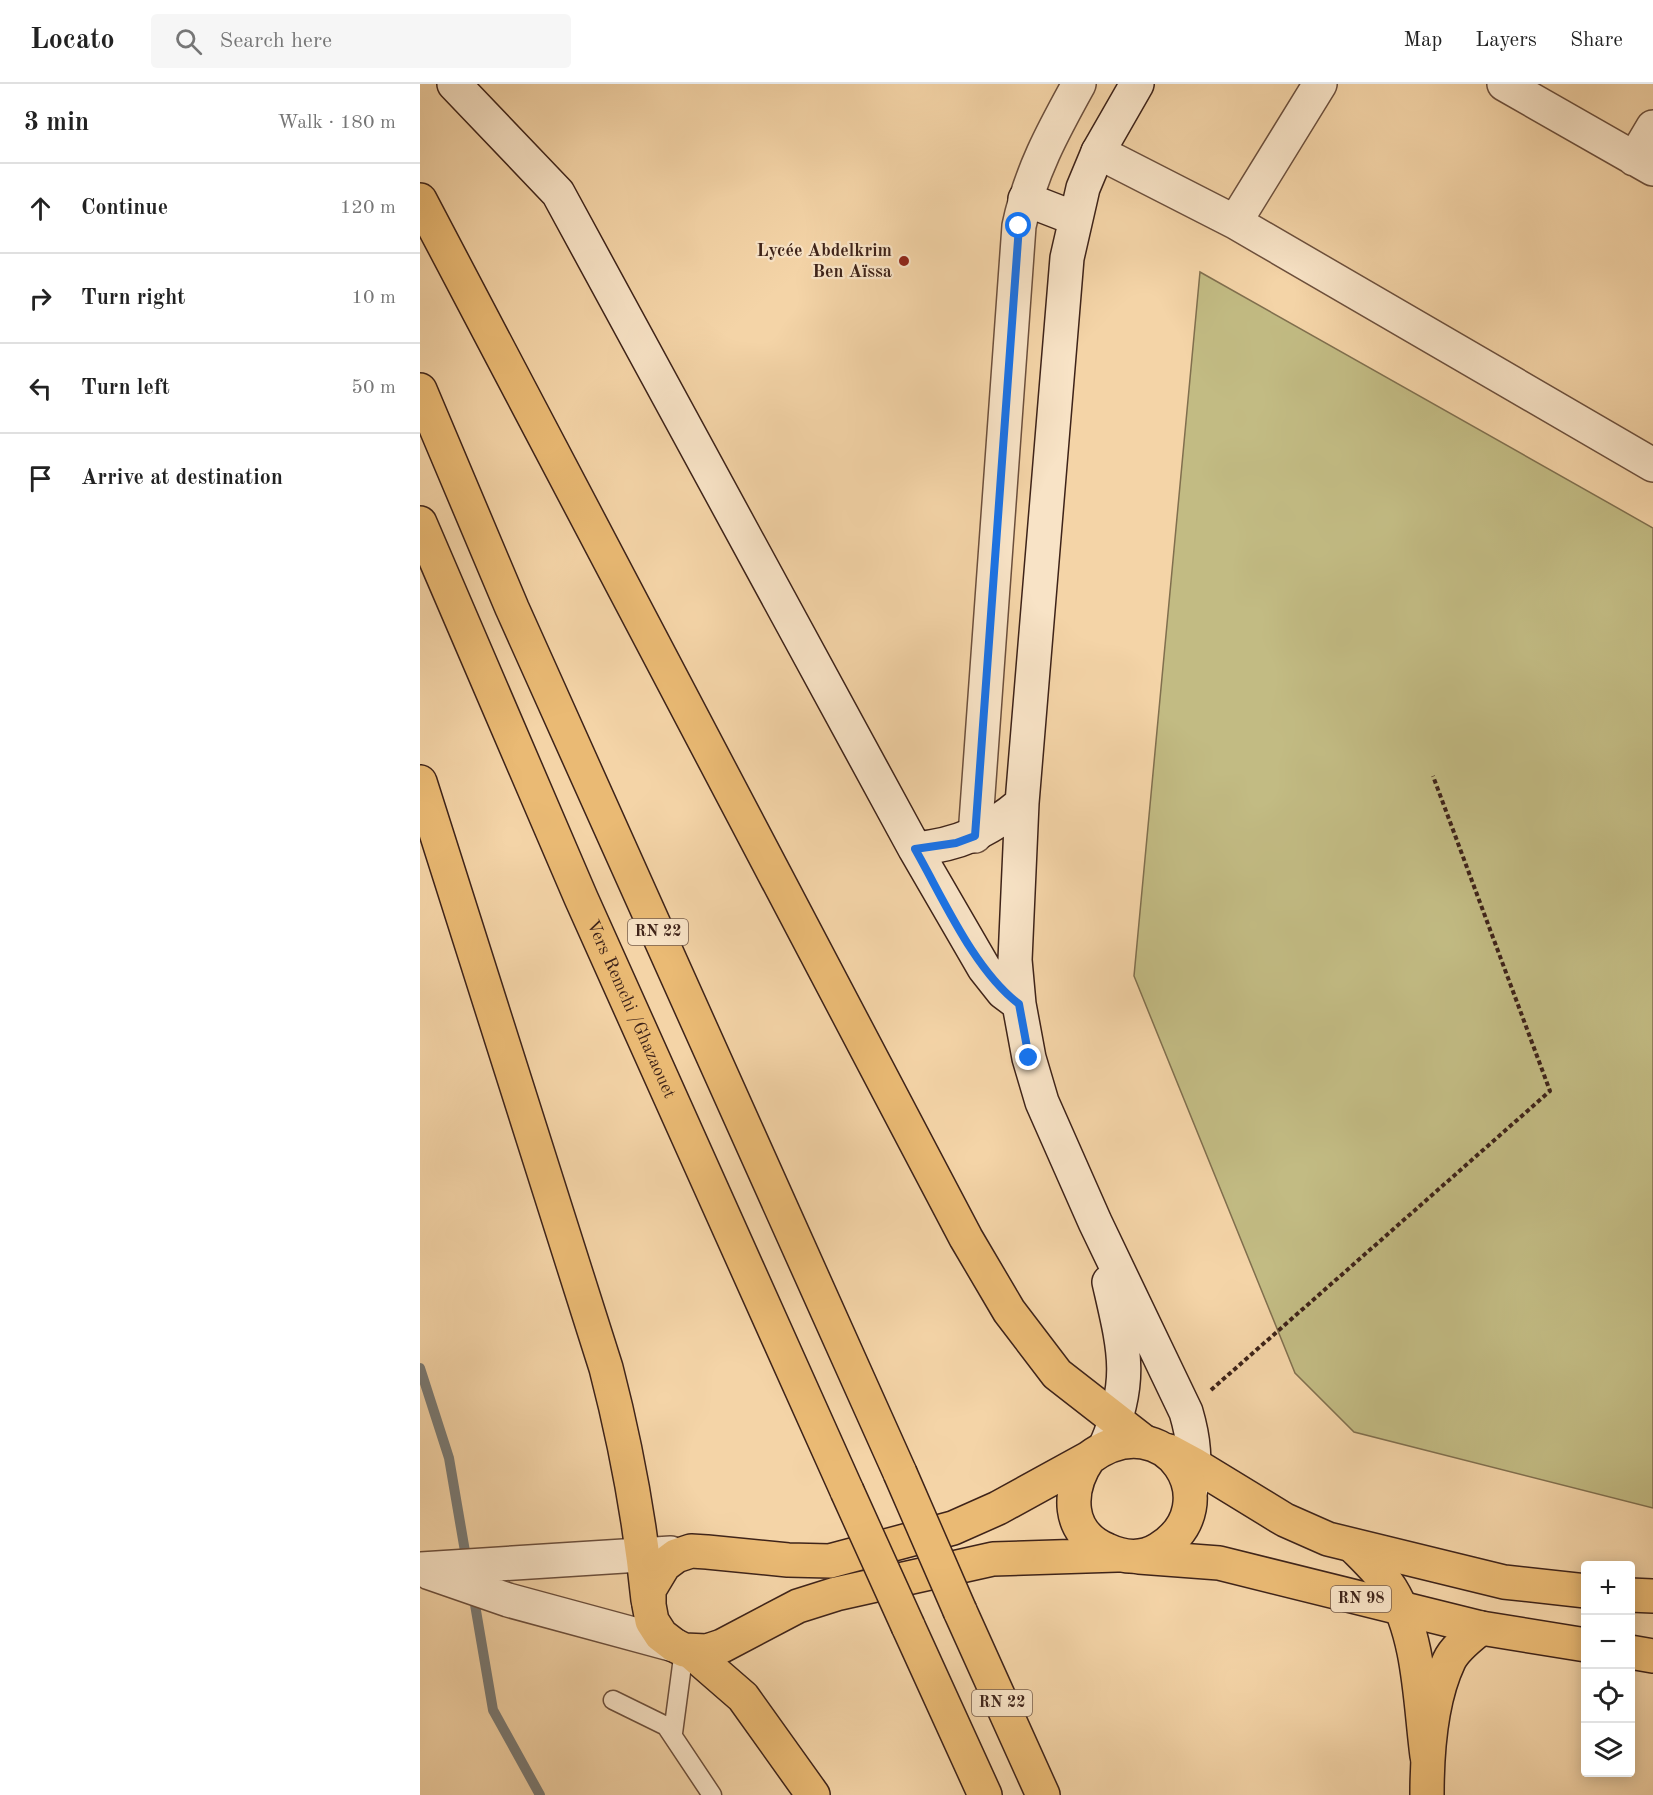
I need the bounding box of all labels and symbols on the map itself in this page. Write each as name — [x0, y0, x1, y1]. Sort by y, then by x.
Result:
route start — [1005, 212, 1031, 238]
place label: Lycée Abdelkrim Ben Aïssa — [756, 242, 892, 281]
marker: Lycée Abdelkrim Ben Aïssa — [897, 254, 911, 268]
street label: Vers Remchi /Ghazaouet — [583, 917, 679, 1101]
road number: RN 22 — [628, 919, 688, 945]
route end — [1015, 1044, 1041, 1070]
road number: RN 98 — [1331, 1586, 1391, 1612]
road number: RN 22 — [972, 1690, 1032, 1716]

